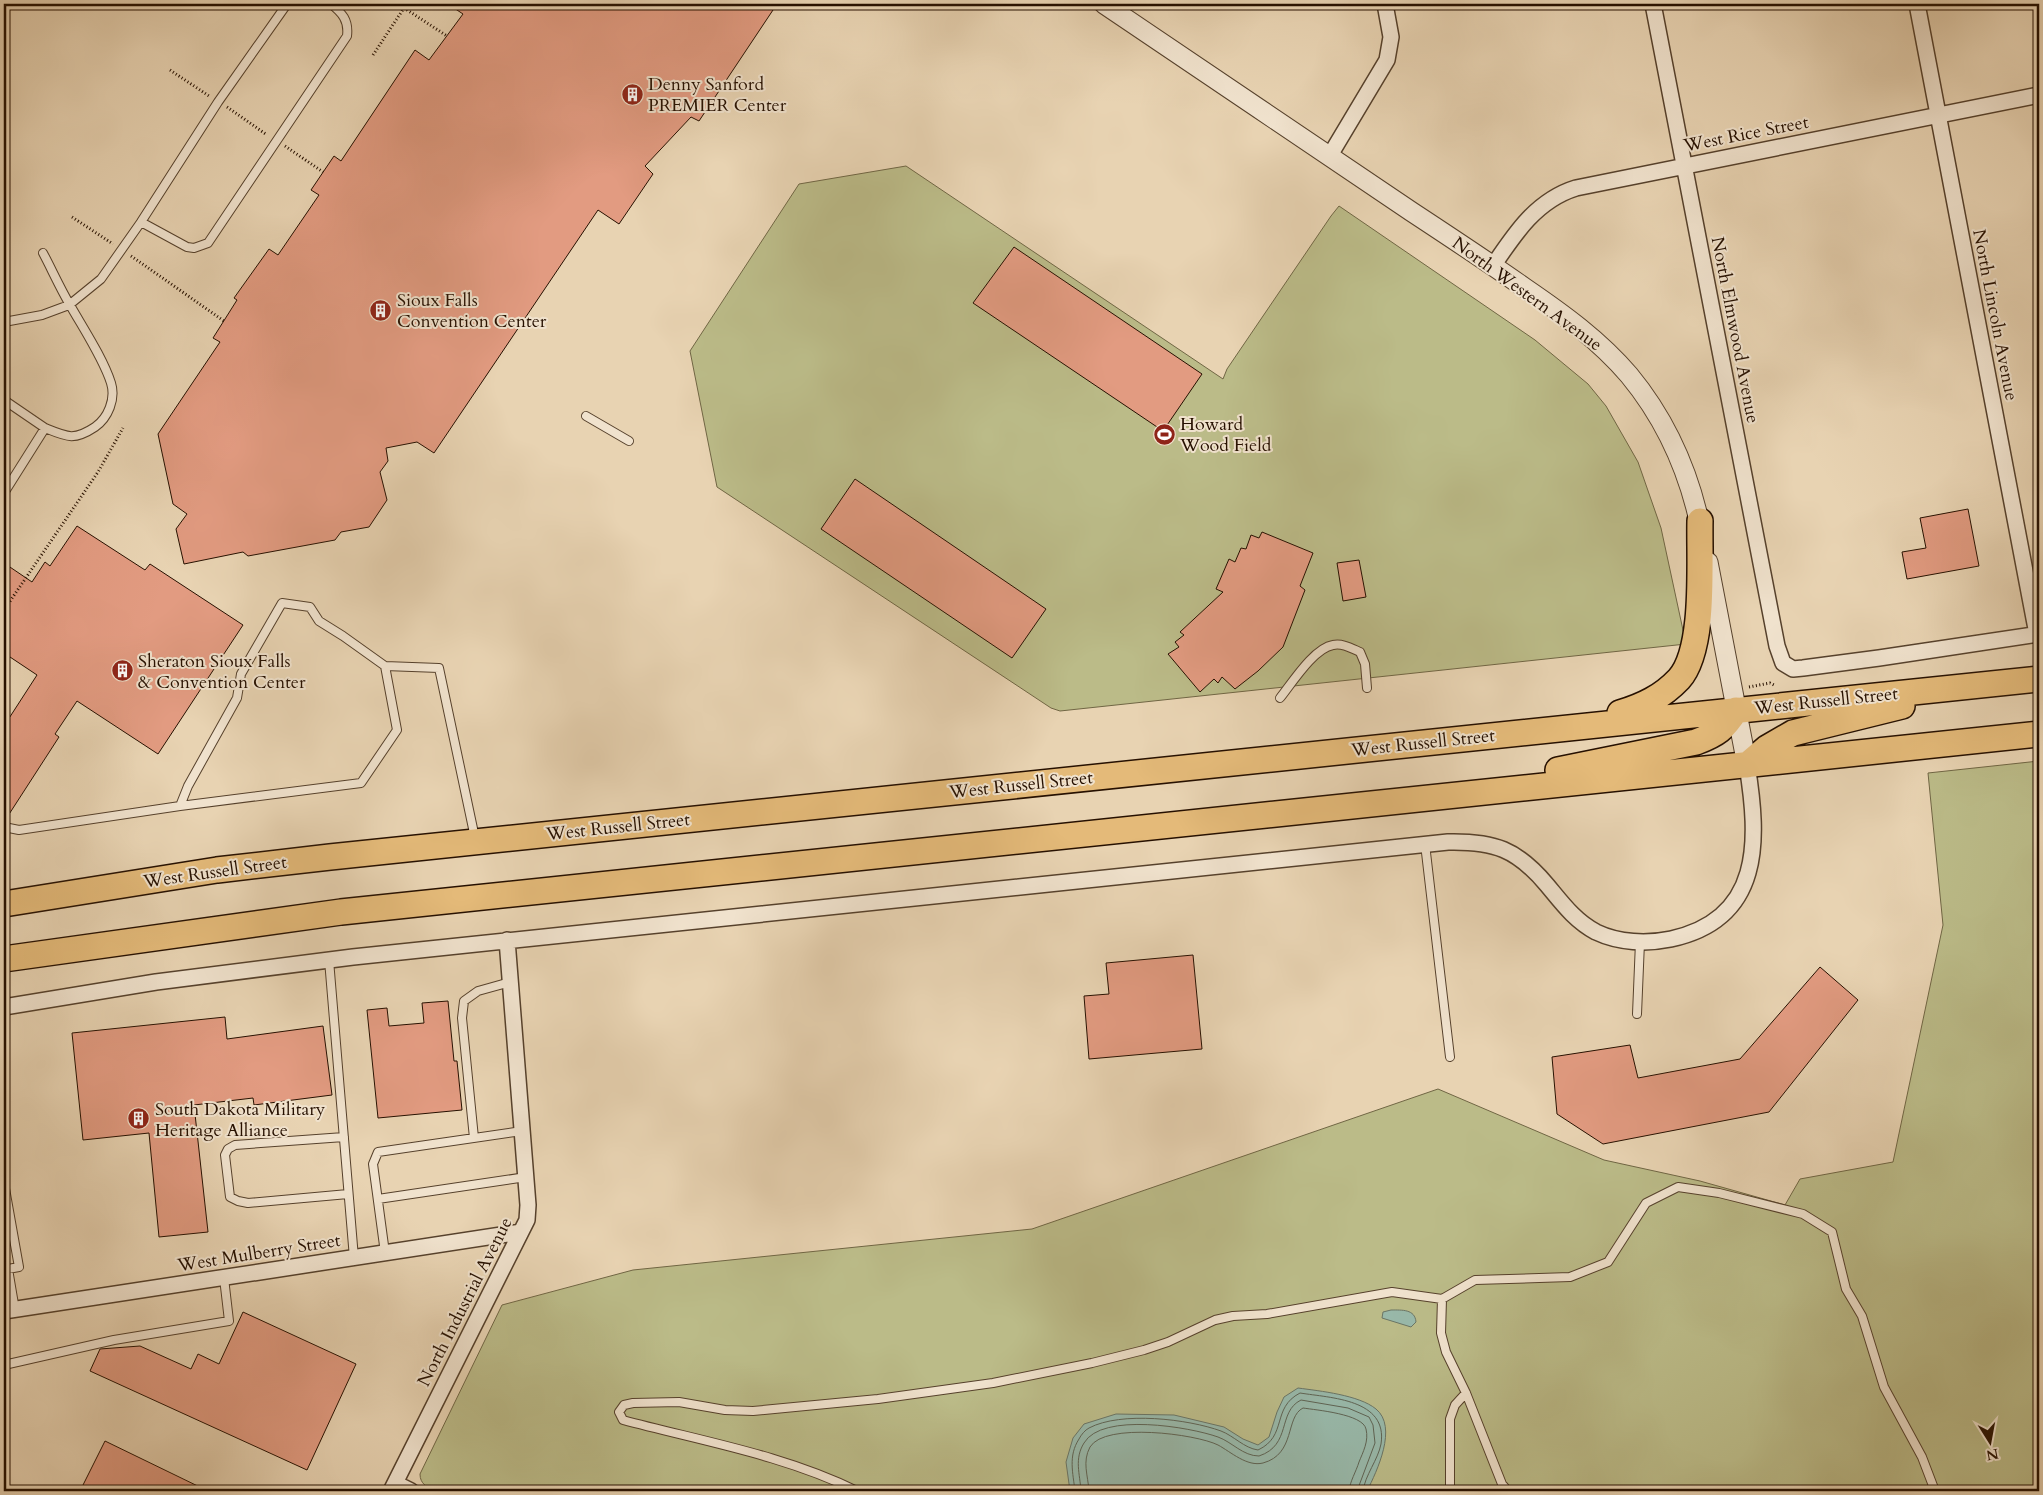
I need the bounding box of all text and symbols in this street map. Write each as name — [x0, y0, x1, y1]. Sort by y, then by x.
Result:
place label: Denny Sanford PREMIER Center — [648, 72, 787, 118]
building icon: Denny Sanford PREMIER Center — [620, 82, 644, 106]
street label: West Rice Street — [1680, 110, 1811, 159]
street label: North Lincoln Avenue — [1966, 227, 2024, 403]
street label: North Western Avenue — [1447, 231, 1607, 357]
street label: North Elmwood Avenue — [1705, 235, 1765, 425]
place label: Sioux Falls Convention Center — [397, 288, 547, 334]
building icon: Sioux Falls Convention Center — [369, 298, 393, 322]
place label: Howard Wood Field — [1179, 412, 1272, 458]
sports icon: Howard Wood Field — [1152, 422, 1176, 446]
place label: Sheraton Sioux Falls & Convention Center — [138, 649, 306, 695]
building icon: Sheraton Sioux Falls & Convention Center — [110, 659, 134, 683]
street label: West Russell Street — [1752, 681, 1899, 721]
street label: West Russell Street — [1349, 723, 1496, 763]
street label: West Russell Street — [947, 765, 1094, 805]
street label: West Russell Street — [544, 807, 691, 847]
street label: West Russell Street — [141, 850, 289, 895]
place label: South Dakota Military Heritage Alliance — [155, 1097, 326, 1143]
building icon: South Dakota Military Heritage Alliance — [127, 1107, 151, 1131]
street label: North Industrial Avenue — [411, 1213, 519, 1391]
street label: West Mulberry Street — [175, 1228, 343, 1278]
north arrow — [1966, 1418, 2016, 1468]
text: N — [1985, 1444, 2000, 1465]

